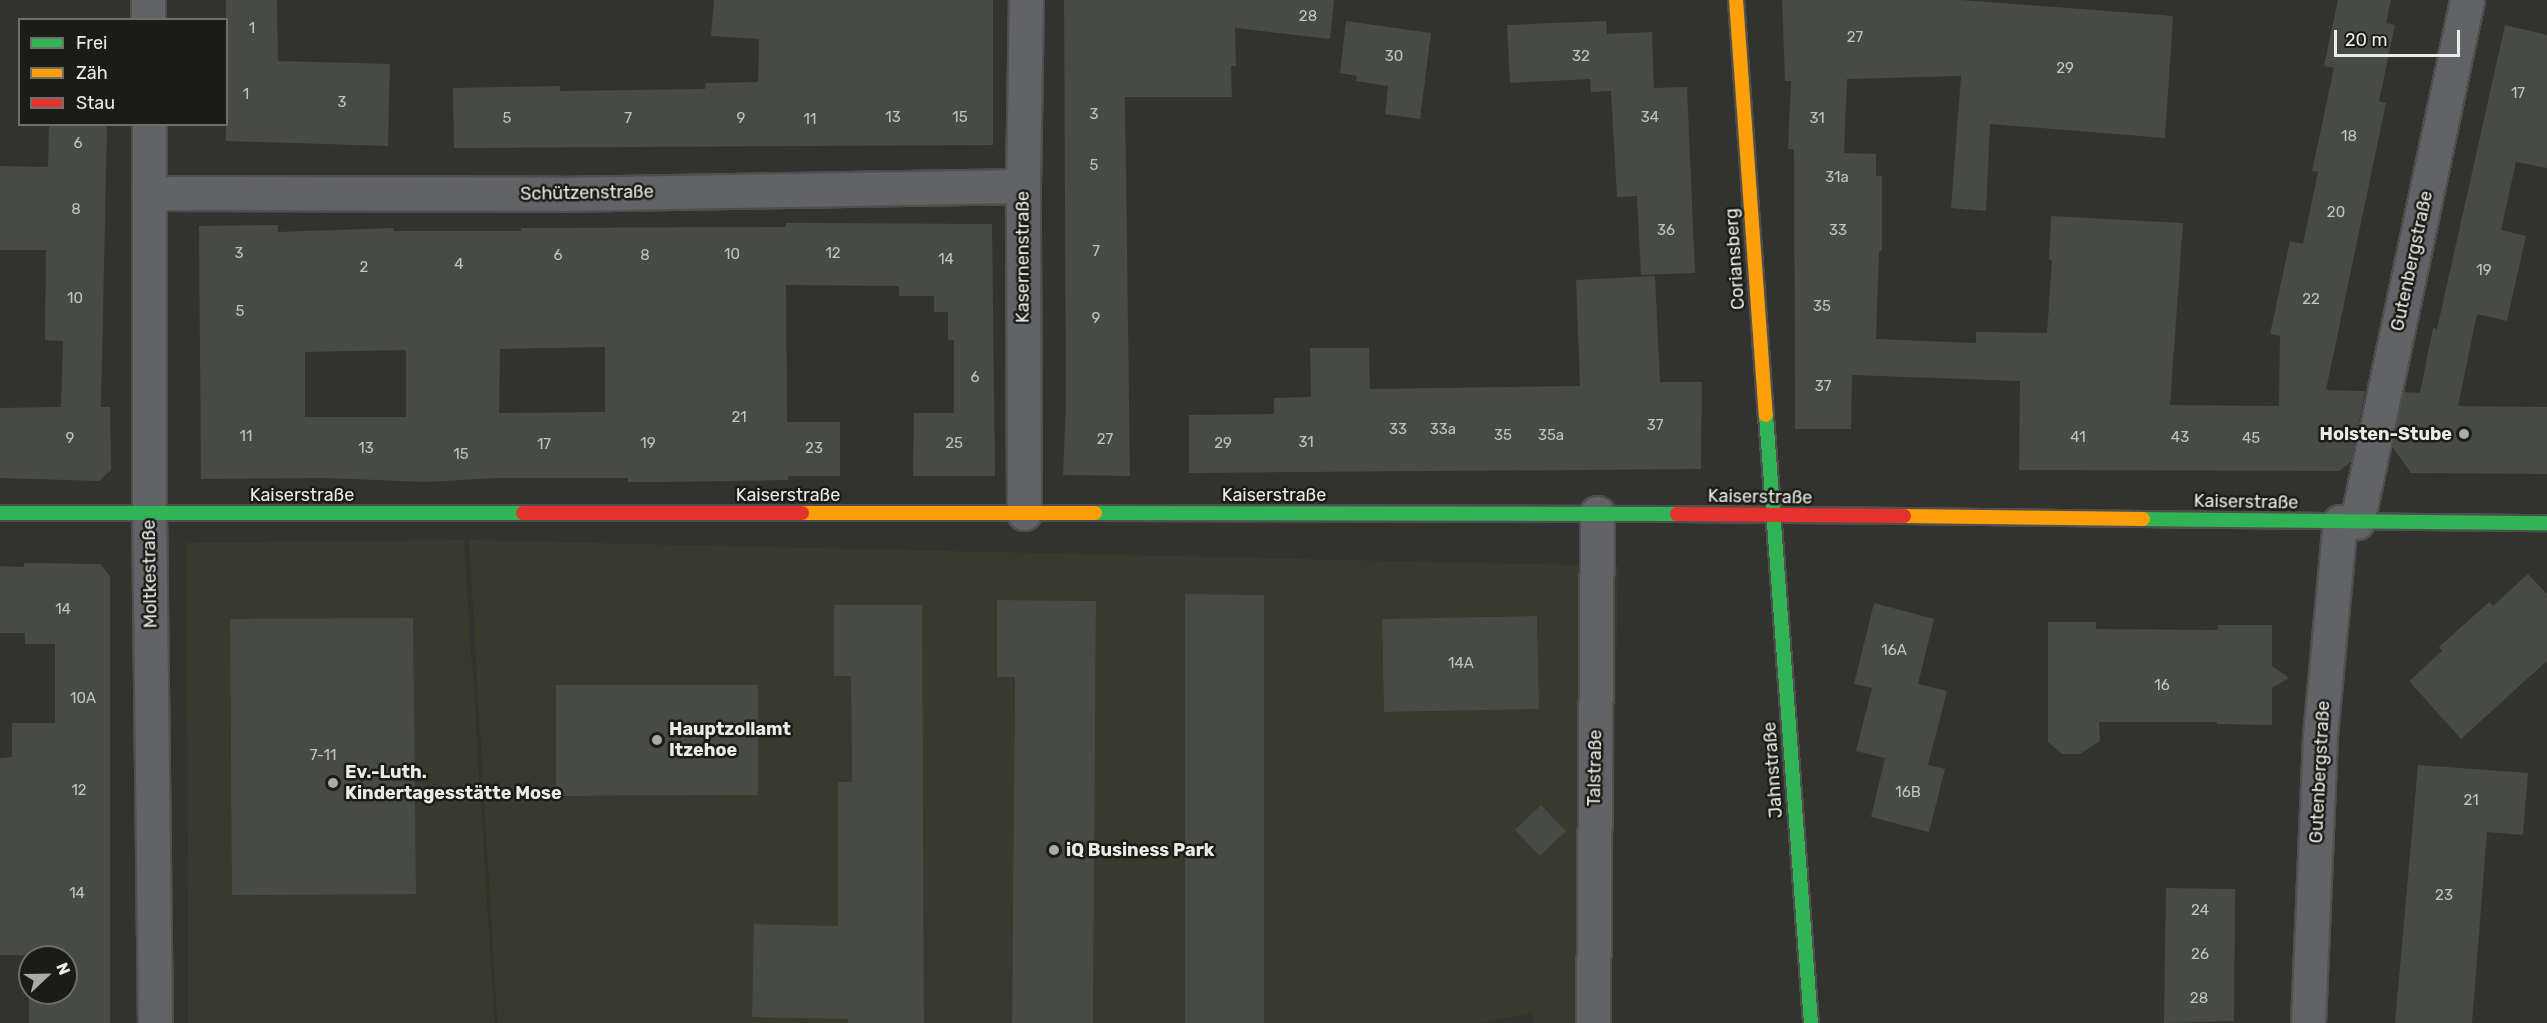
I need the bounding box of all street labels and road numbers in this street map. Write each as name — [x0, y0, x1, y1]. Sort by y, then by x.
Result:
street label: Schützenstraße — [520, 181, 654, 205]
street label: Gutenbergstraße — [2387, 189, 2437, 333]
street label: Kasernenstraße — [1012, 191, 1034, 323]
street label: Coriansberg — [1721, 208, 1749, 310]
street label: Kaiserstraße — [250, 484, 354, 506]
street label: Kaiserstraße — [736, 484, 840, 506]
street label: Kaiserstraße — [1222, 484, 1326, 506]
street label: Kaiserstraße — [1708, 485, 1812, 509]
street label: Kaiserstraße — [2194, 490, 2298, 514]
street label: Moltkestraße — [138, 520, 162, 628]
street label: Gutenbergstraße — [2305, 700, 2335, 844]
street label: Jahnstraße — [1759, 721, 1787, 819]
street label: Talstraße — [1584, 730, 1606, 806]

